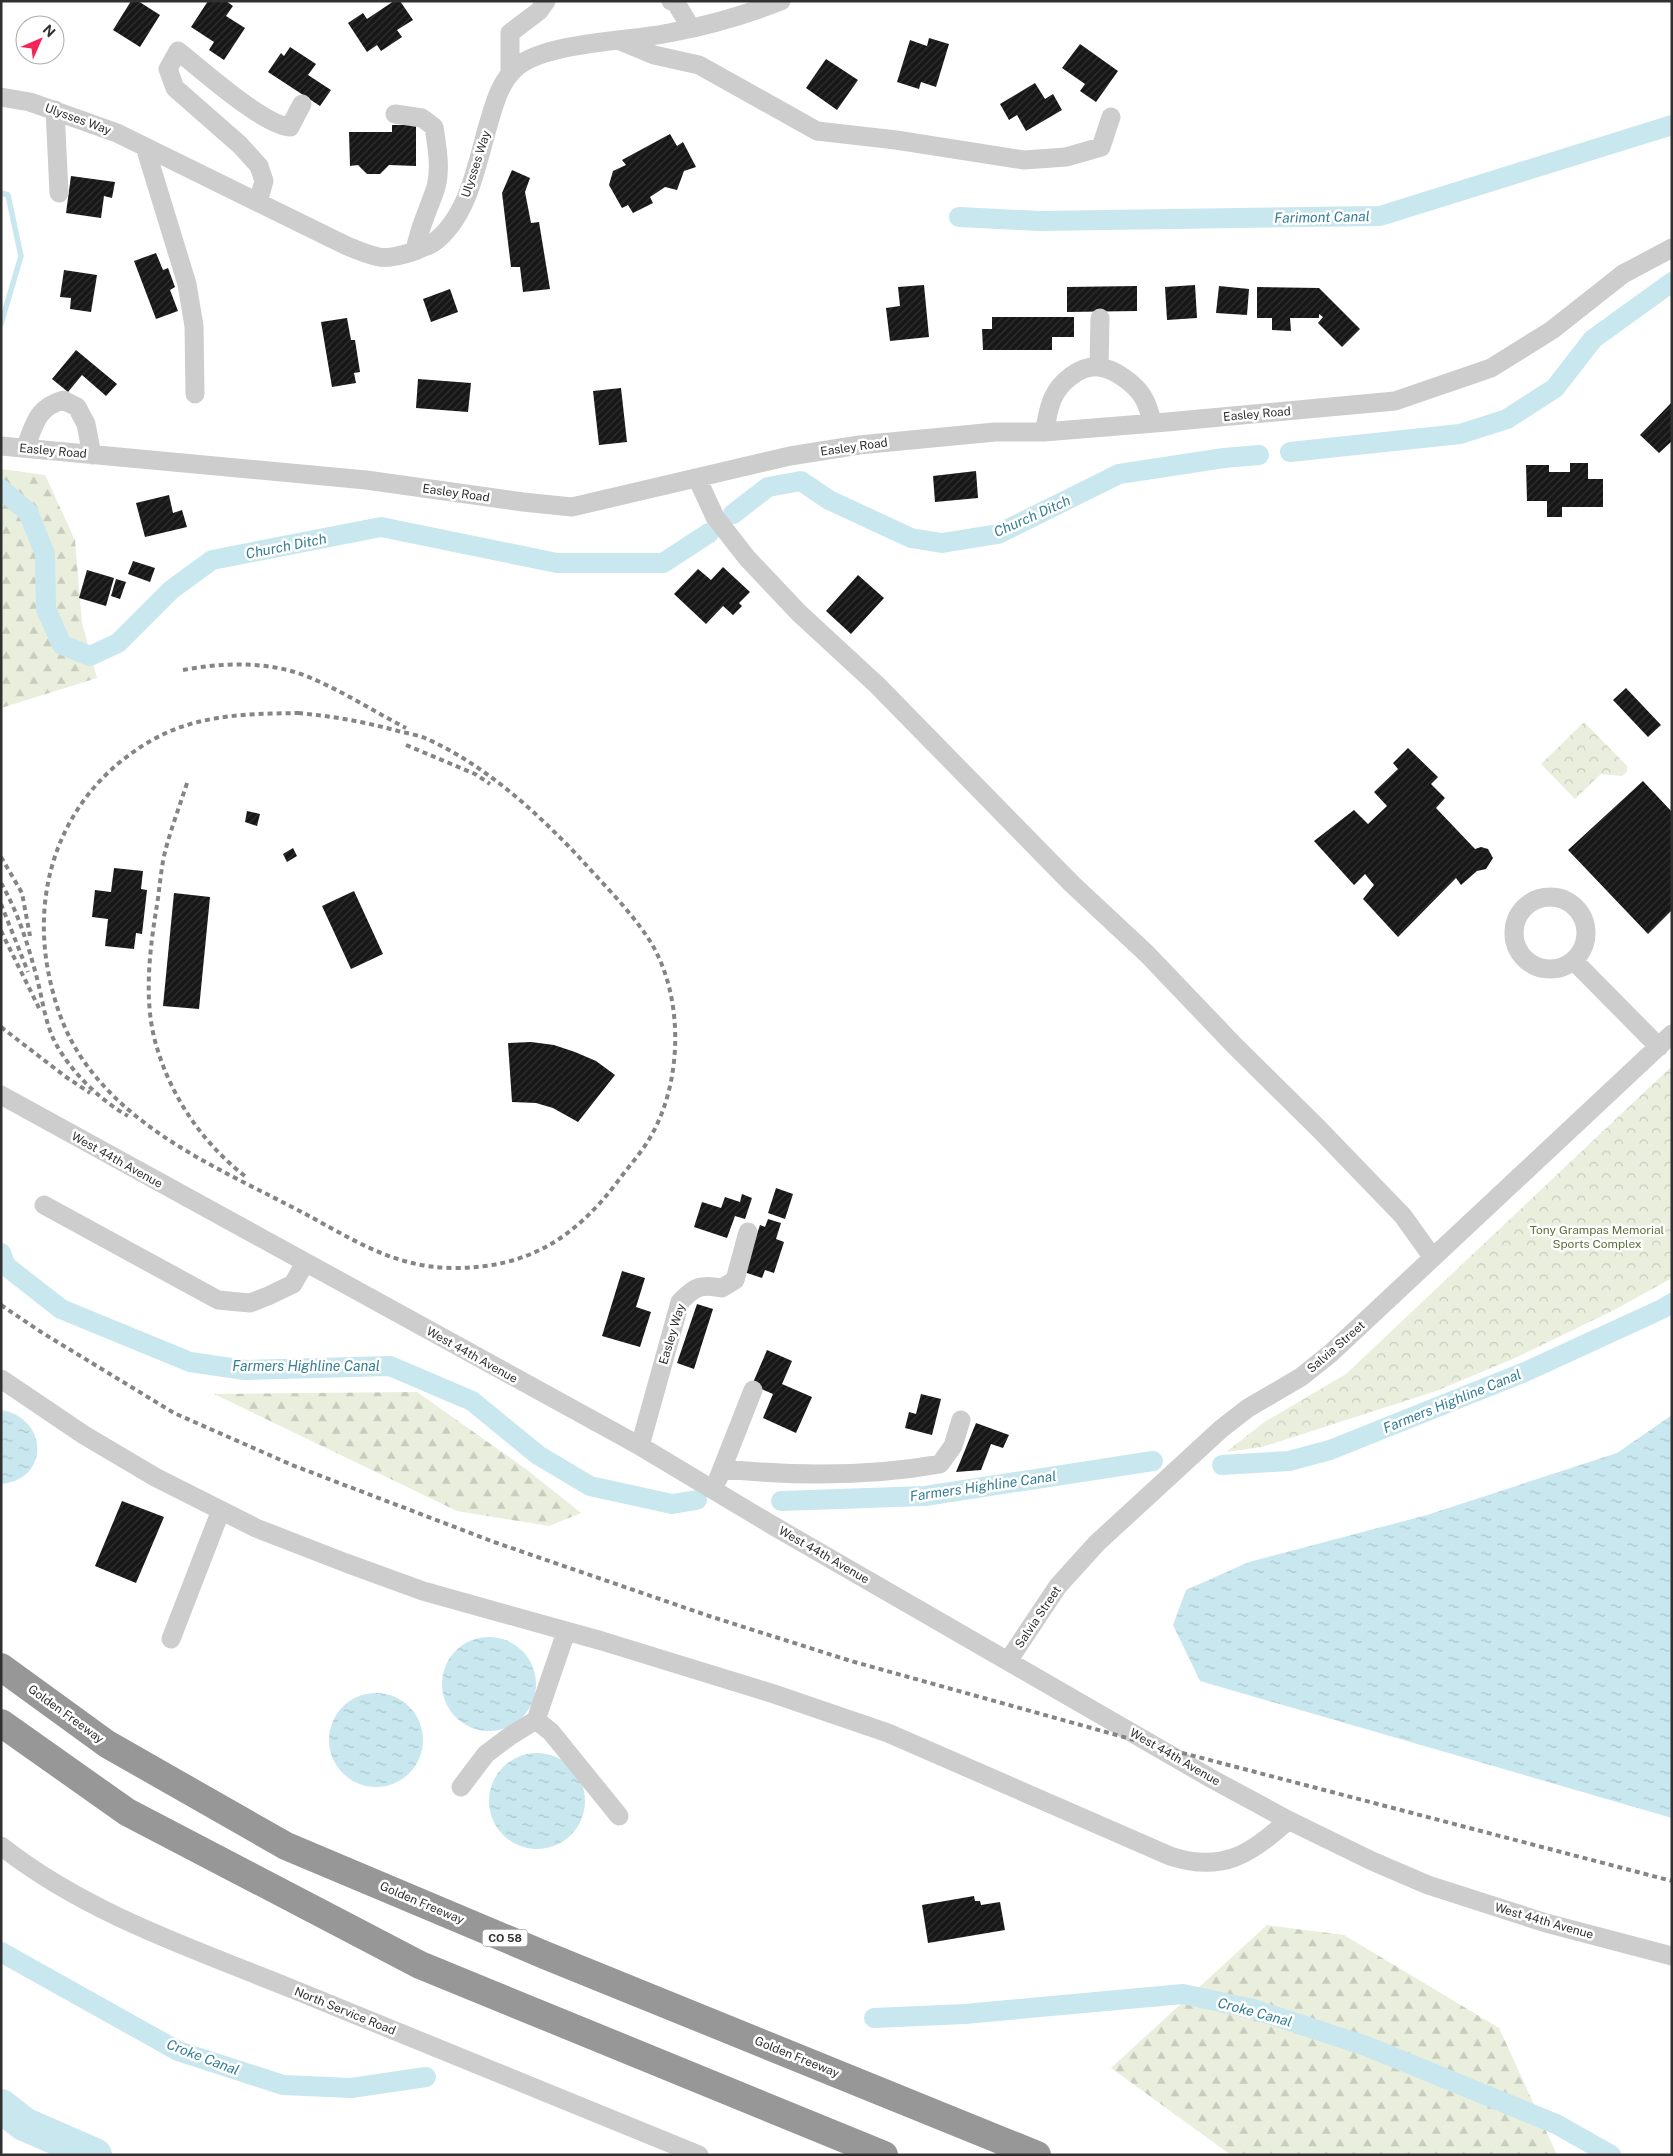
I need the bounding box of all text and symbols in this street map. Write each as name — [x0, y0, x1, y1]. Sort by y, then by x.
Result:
north arrow — [15, 15, 65, 65]
text: N — [40, 21, 59, 40]
street label: Ulysses Way — [43, 101, 114, 138]
street label: Ulysses Way — [459, 128, 494, 199]
water label: Farimont Canal — [1274, 208, 1370, 226]
street label: Easley Road — [1223, 404, 1291, 424]
street label: Easley Road — [819, 435, 889, 459]
street label: Easley Road — [19, 441, 87, 461]
street label: Easley Road — [421, 481, 491, 505]
water label: Church Ditch — [991, 492, 1073, 540]
water label: Church Ditch — [244, 530, 328, 562]
street label: West 44th Avenue — [69, 1129, 165, 1191]
park label: Tony Grampas Memorial Sports Complex — [1530, 1223, 1665, 1251]
street label: Easley Way — [656, 1301, 688, 1366]
street label: Salvia Street — [1304, 1318, 1368, 1376]
street label: West 44th Avenue — [424, 1324, 520, 1386]
water label: Farmers Highline Canal — [232, 1358, 380, 1374]
water label: Farmers Highline Canal — [1381, 1366, 1523, 1436]
water label: Farmers Highline Canal — [909, 1468, 1057, 1504]
street label: West 44th Avenue — [776, 1523, 872, 1587]
street label: Salvia Street — [1012, 1583, 1064, 1651]
street label: Golden Freeway — [25, 1682, 107, 1746]
street label: West 44th Avenue — [1127, 1725, 1223, 1789]
street label: Golden Freeway — [378, 1879, 467, 1927]
street label: West 44th Avenue — [1493, 1900, 1595, 1942]
road number: CO 58 — [482, 1930, 528, 1946]
street label: North Service Road — [292, 1984, 398, 2038]
water label: Croke Canal — [1216, 1994, 1294, 2030]
street label: Golden Freeway — [753, 2034, 842, 2081]
water label: Croke Canal — [165, 2036, 241, 2078]

